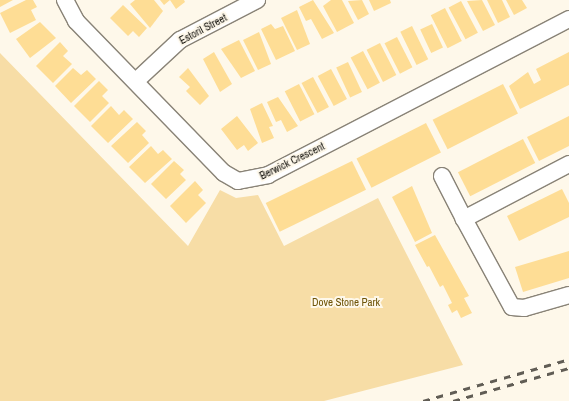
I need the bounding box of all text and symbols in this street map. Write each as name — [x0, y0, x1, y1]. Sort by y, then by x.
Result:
street label: Estoril Street — [177, 11, 229, 47]
street label: Berwick Crescent — [257, 140, 327, 182]
park label: Dove Stone Park — [312, 295, 380, 309]

